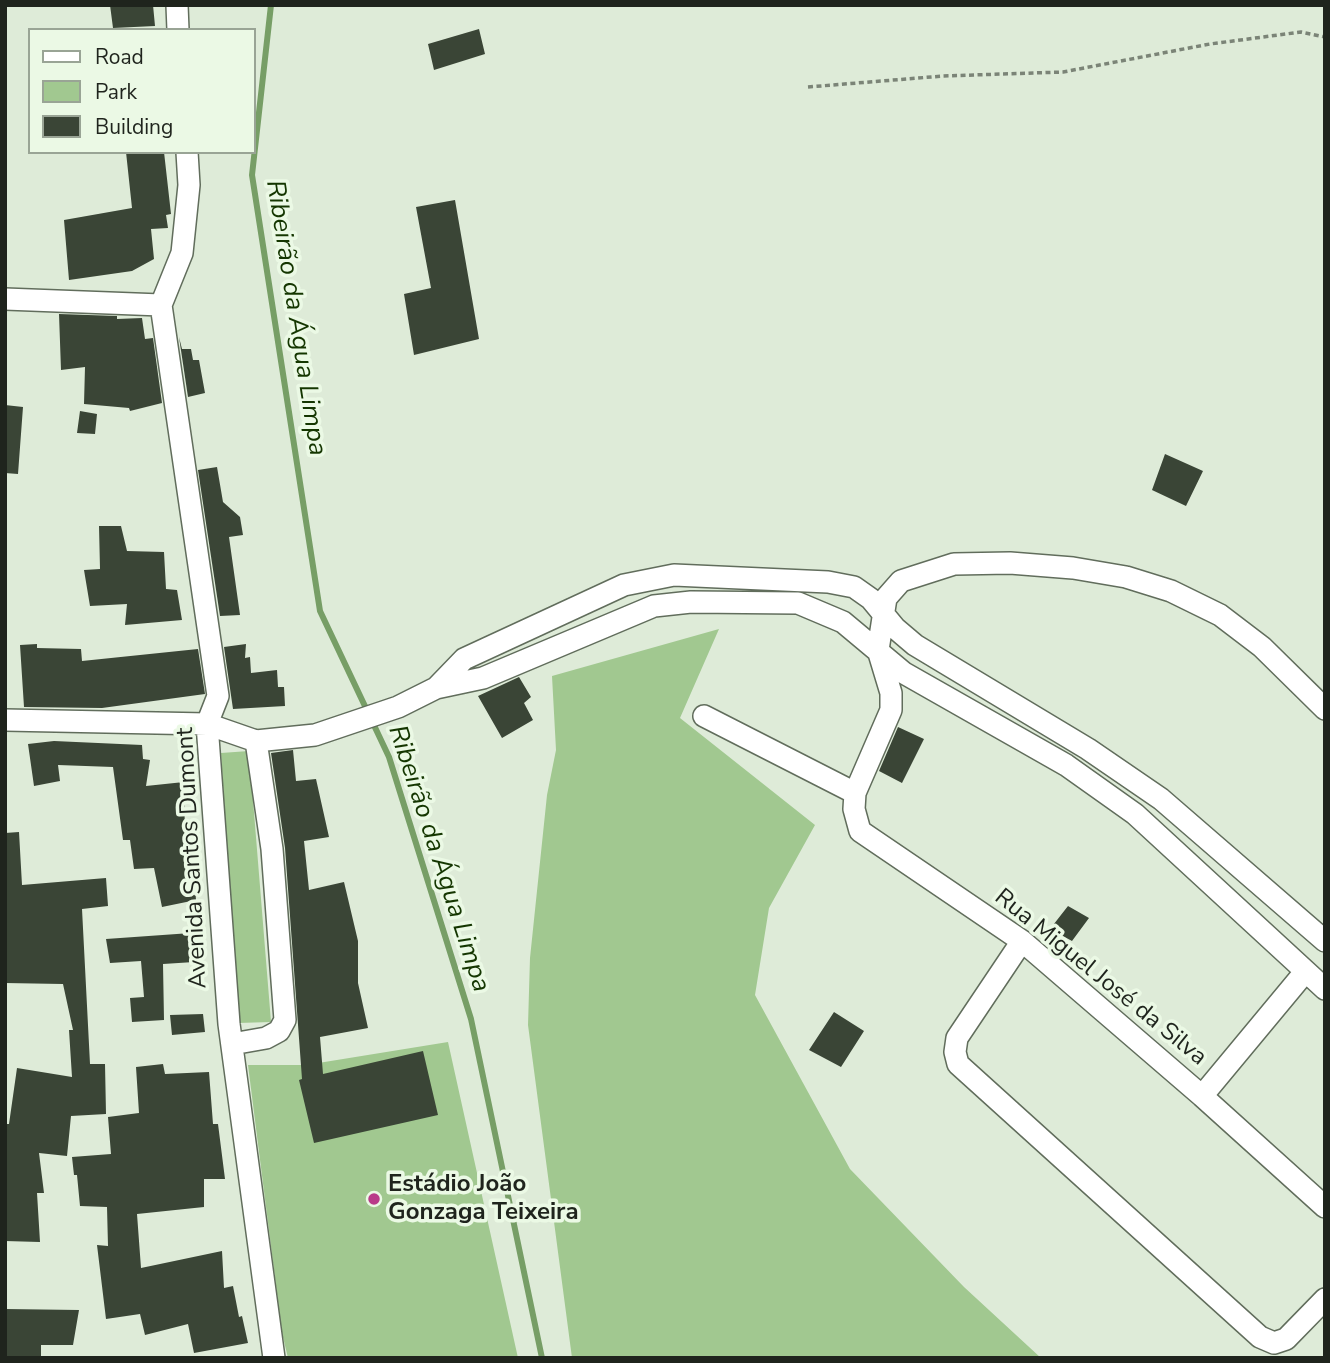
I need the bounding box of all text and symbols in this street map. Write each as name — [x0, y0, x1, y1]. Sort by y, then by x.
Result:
legend — [28, 28, 256, 154]
text: Road — [95, 43, 144, 71]
text: Park — [95, 78, 137, 106]
text: Building — [95, 113, 173, 141]
water label: Ribeirão da Água Limpa — [258, 178, 332, 458]
water label: Ribeirão da Água Limpa — [380, 722, 496, 996]
street label: Avenida Santos Dumont — [172, 727, 214, 989]
street label: Rua Miguel José da Silva — [988, 884, 1212, 1072]
place label: Estádio João Gonzaga Teixeira — [388, 1171, 579, 1227]
marker: Estádio João Gonzaga Teixeira — [366, 1191, 382, 1207]

